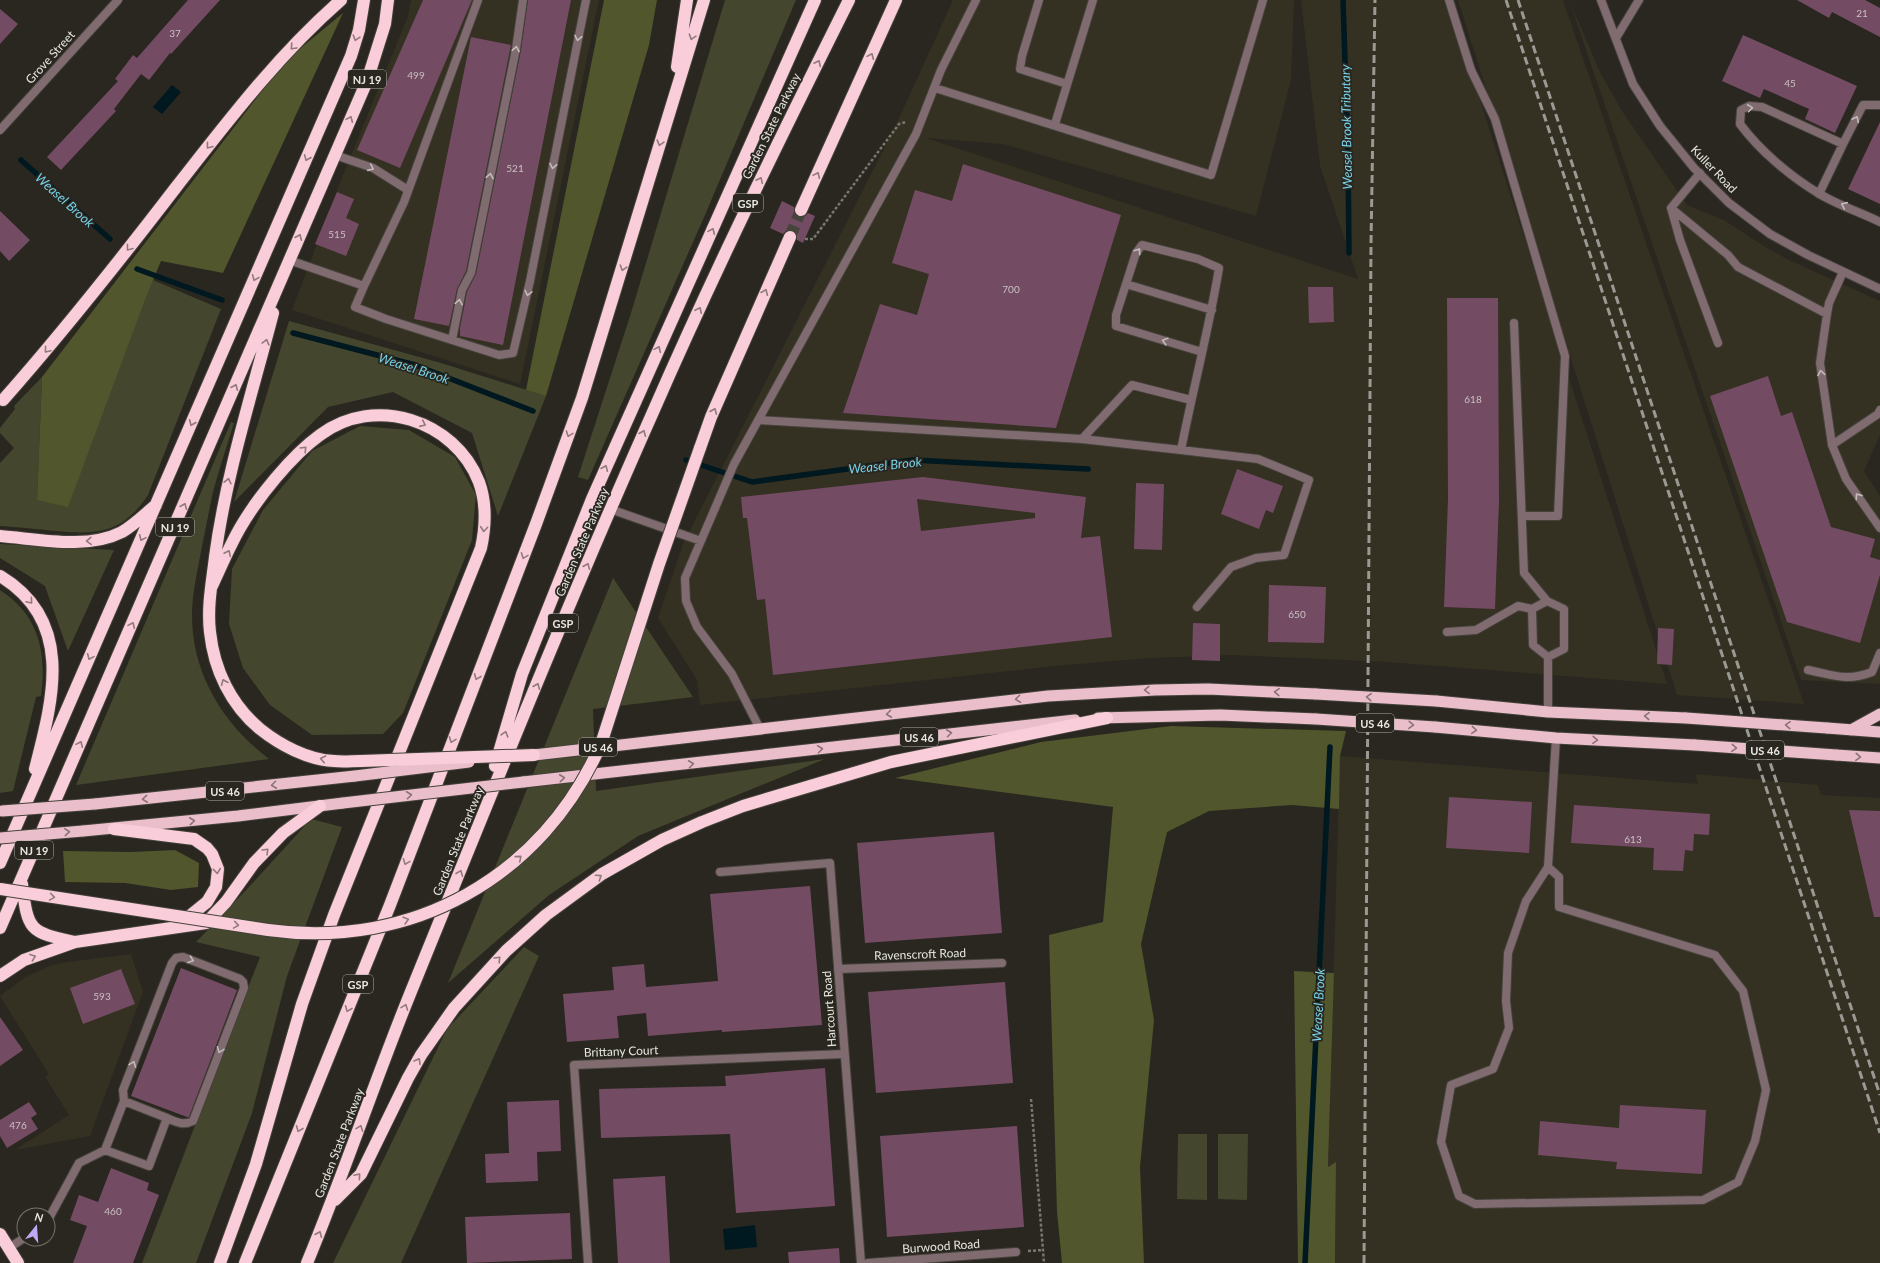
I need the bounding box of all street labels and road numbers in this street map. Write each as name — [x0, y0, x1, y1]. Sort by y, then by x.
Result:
street label: Grove Street — [22, 27, 78, 87]
road number: NJ 19 — [348, 70, 386, 88]
street label: Garden State Parkway — [739, 70, 804, 182]
street label: Kuller Road — [1688, 142, 1740, 196]
road number: GSP — [733, 194, 763, 212]
street label: Garden State Parkway — [552, 485, 612, 599]
road number: NJ 19 — [156, 518, 194, 536]
road number: GSP — [548, 614, 578, 632]
road number: US 46 — [1356, 714, 1394, 732]
road number: US 46 — [900, 728, 938, 746]
road number: US 46 — [579, 738, 617, 756]
road number: US 46 — [1746, 741, 1784, 759]
road number: US 46 — [206, 782, 244, 800]
street label: Garden State Parkway — [429, 783, 487, 898]
road number: NJ 19 — [15, 841, 53, 859]
street label: Ravenscroft Road — [874, 945, 966, 963]
street label: Harcourt Road — [819, 970, 839, 1048]
road number: GSP — [343, 975, 373, 993]
street label: Brittany Court — [583, 1042, 659, 1060]
street label: Garden State Parkway — [311, 1085, 367, 1200]
street label: Burwood Road — [902, 1236, 980, 1256]

